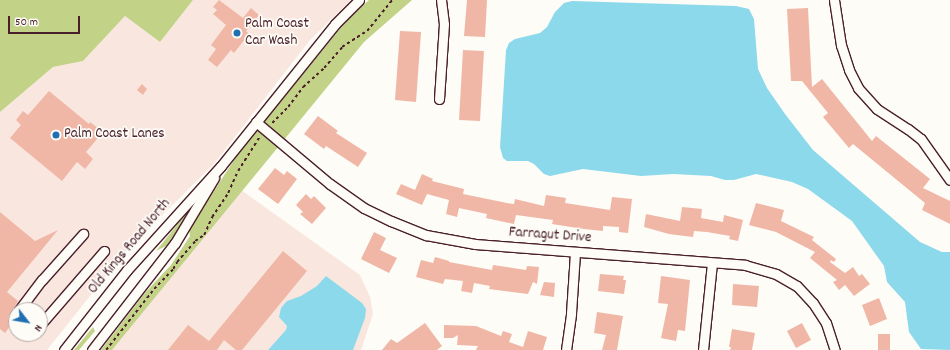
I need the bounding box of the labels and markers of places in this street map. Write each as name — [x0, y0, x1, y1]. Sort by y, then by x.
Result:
place label: Palm Coast Car Wash — [245, 15, 309, 50]
marker: Palm Coast Car Wash — [232, 28, 242, 38]
place label: Palm Coast Lanes — [64, 126, 165, 144]
marker: Palm Coast Lanes — [51, 130, 61, 140]

